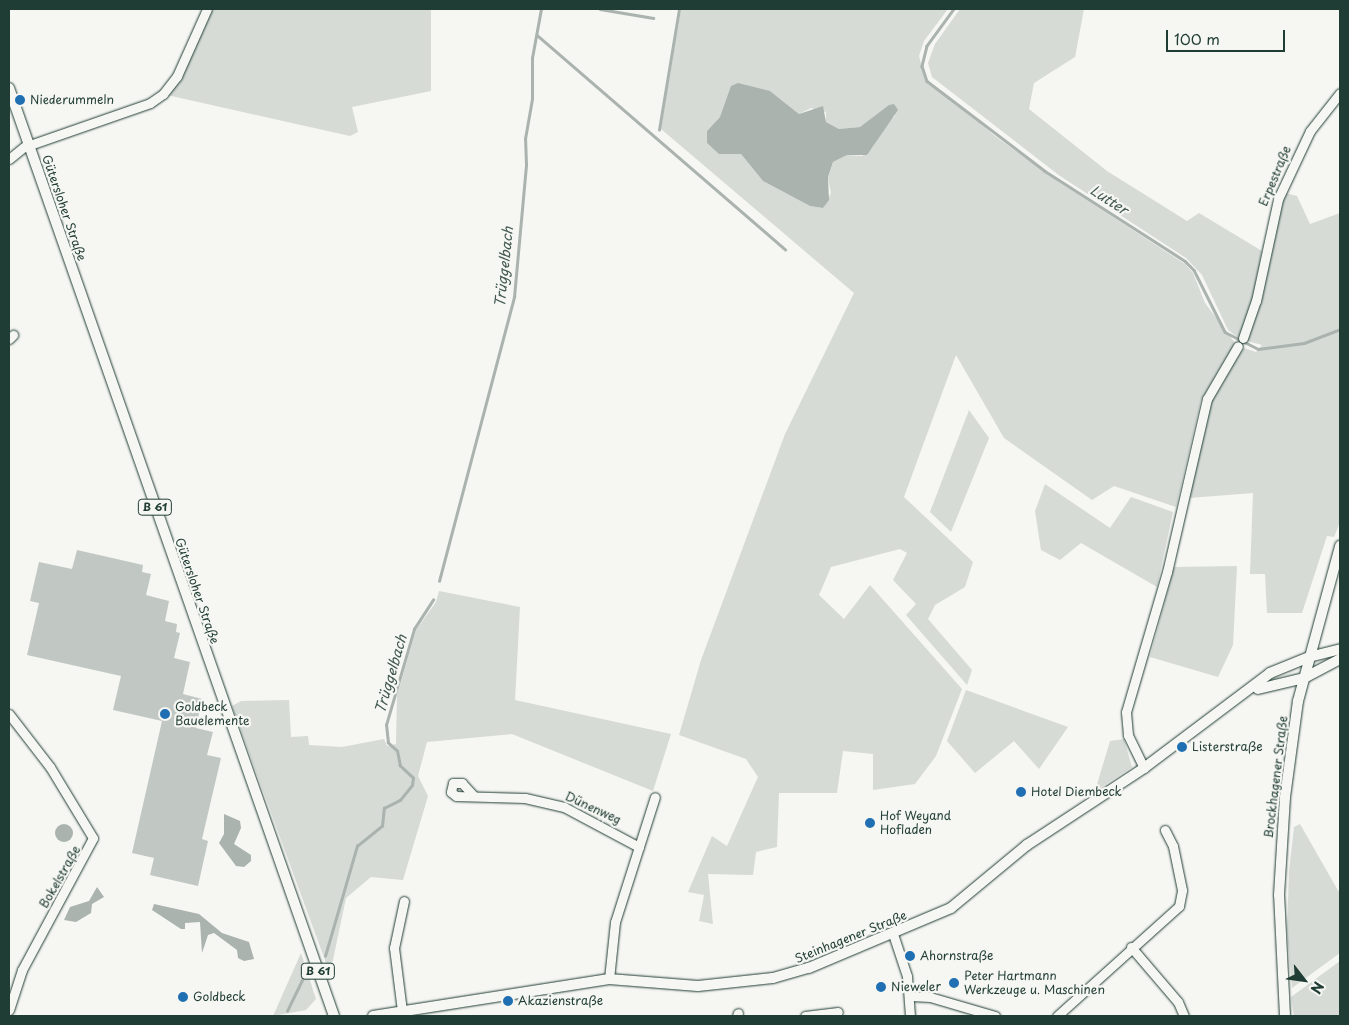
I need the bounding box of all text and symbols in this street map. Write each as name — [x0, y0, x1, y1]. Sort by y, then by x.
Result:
scale bar — [1169, 20, 1288, 52]
text: 100 m — [1174, 27, 1220, 50]
place label: Niederummeln — [30, 93, 114, 107]
marker: Niederummeln — [14, 94, 26, 106]
street label: Erpestraße — [1256, 144, 1294, 208]
street label: Gütersloher Straße — [39, 153, 89, 263]
water label: Lutter — [1087, 182, 1131, 218]
water label: Trüggelbach — [491, 226, 517, 308]
road number: B 61 — [138, 498, 172, 516]
street label: Gütersloher Straße — [172, 536, 222, 646]
water label: Trüggelbach — [372, 633, 410, 715]
place label: Goldbeck Bauelemente — [175, 700, 250, 728]
marker: Goldbeck Bauelemente — [159, 708, 171, 720]
street label: Brockhagener Straße — [1261, 715, 1291, 839]
place label: Listerstraße — [1192, 740, 1263, 754]
marker: Listerstraße — [1176, 741, 1188, 753]
place label: Hotel Diembeck — [1031, 785, 1123, 799]
marker: Hotel Diembeck — [1015, 786, 1027, 798]
street label: Dünenweg — [563, 789, 623, 827]
place label: Hof Weyand Hofladen — [880, 809, 951, 837]
marker: Hof Weyand Hofladen — [864, 817, 876, 829]
street label: Bokelstraße — [36, 843, 84, 911]
street label: Steinhagener Straße — [793, 908, 909, 966]
place label: Ahornstraße — [920, 949, 993, 963]
marker: Ahornstraße — [904, 950, 916, 962]
north arrow — [1279, 955, 1329, 1005]
road number: B 61 — [300, 962, 336, 979]
place label: Peter Hartmann Werkzeuge u. Maschinen — [964, 969, 1106, 997]
marker: Peter Hartmann Werkzeuge u. Maschinen — [948, 977, 960, 989]
text: N — [1306, 978, 1329, 998]
place label: Nieweler — [891, 980, 941, 994]
marker: Nieweler — [875, 981, 887, 993]
place label: Goldbeck — [193, 990, 246, 1004]
marker: Goldbeck — [177, 991, 189, 1003]
place label: Akazienstraße — [518, 994, 603, 1008]
marker: Akazienstraße — [502, 995, 514, 1007]

